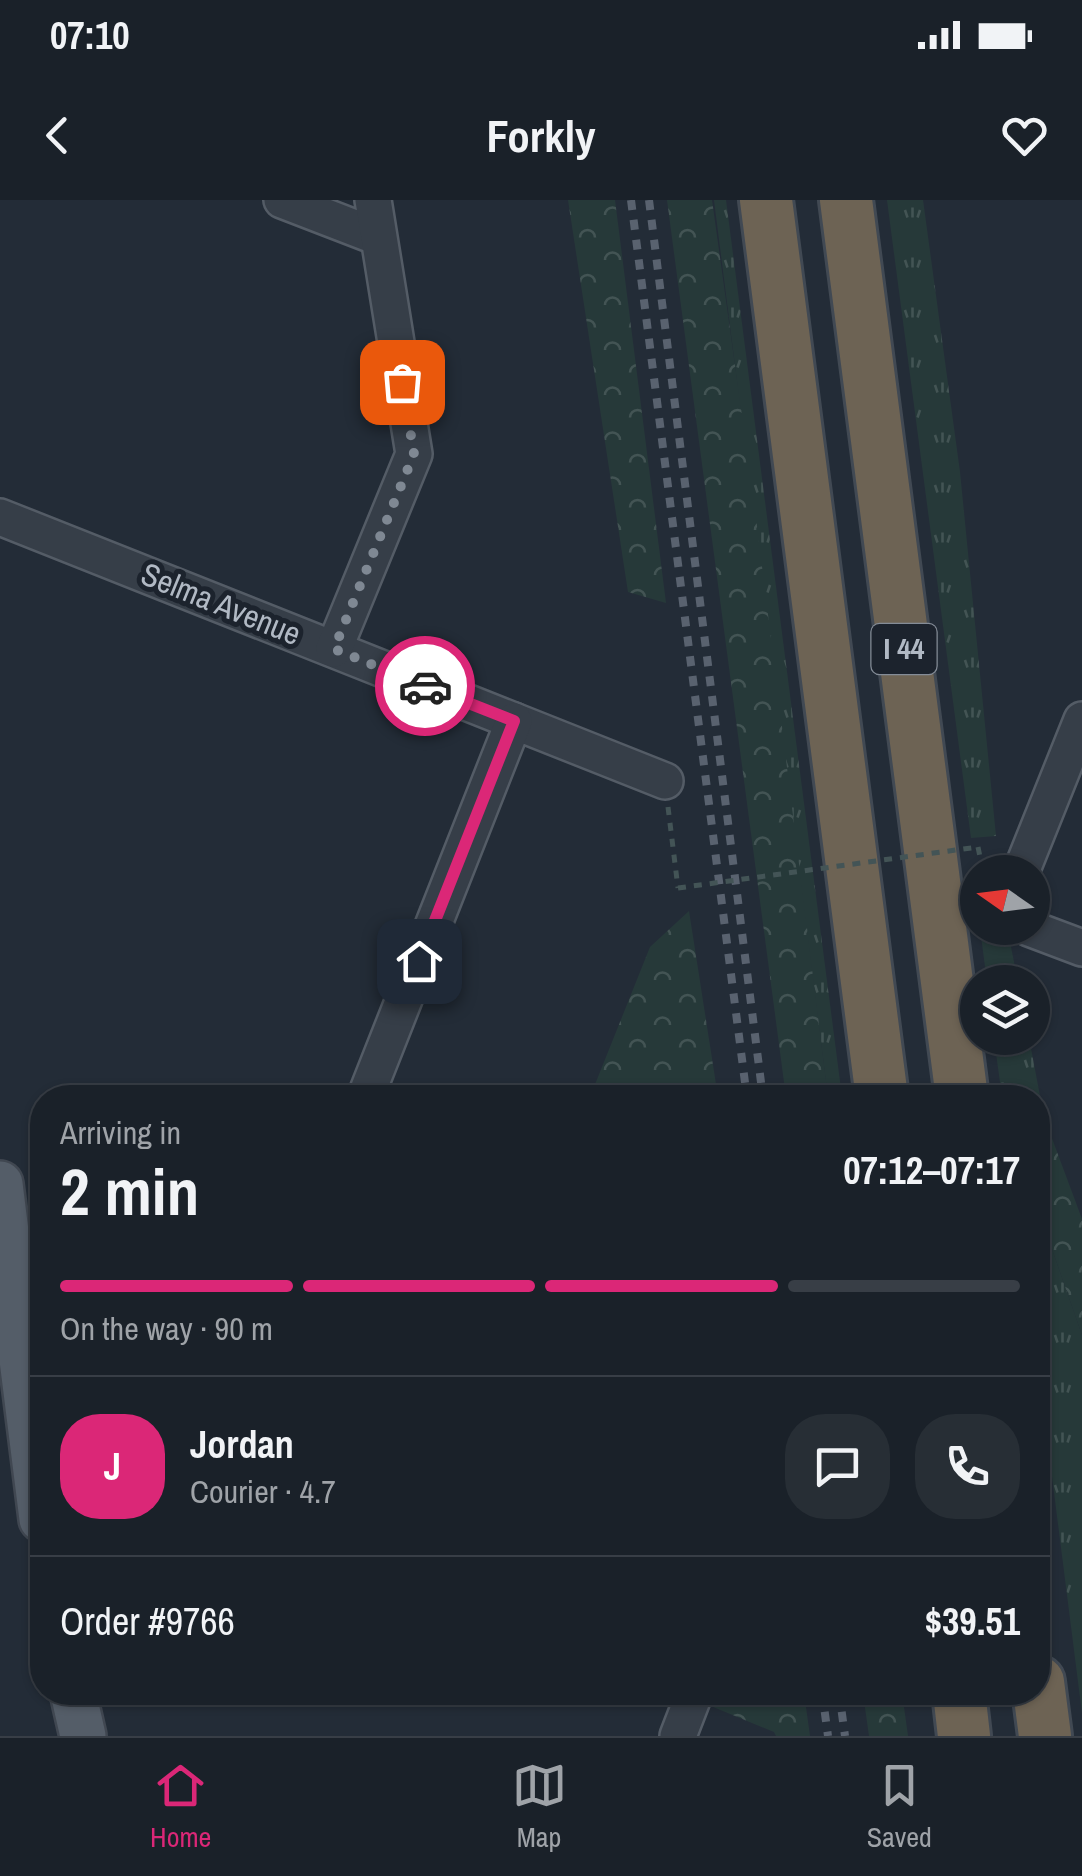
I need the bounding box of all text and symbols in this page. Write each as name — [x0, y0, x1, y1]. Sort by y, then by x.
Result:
text: 07:10 — [50, 10, 130, 61]
text: Forkly — [487, 105, 595, 166]
icon: back — [30, 108, 85, 163]
icon: heart — [997, 108, 1052, 163]
pin — [360, 340, 445, 425]
icon: bag — [375, 355, 430, 410]
street label: Selma Avenue — [135, 552, 307, 655]
road number: I 44 — [872, 624, 936, 674]
courier — [375, 636, 475, 736]
icon: car — [398, 659, 453, 714]
north arrow — [960, 855, 1050, 945]
map controls — [960, 855, 1050, 1055]
pin — [377, 919, 462, 1004]
icon: home — [392, 934, 447, 989]
button: layers — [960, 965, 1050, 1055]
text: Arriving in — [60, 1111, 181, 1154]
text: 07:12–07:17 — [843, 1145, 1020, 1196]
text: 2 min — [60, 1148, 199, 1235]
text: On the way · 90 m — [60, 1307, 273, 1350]
button: chat — [785, 1414, 890, 1519]
button: phone — [915, 1414, 1020, 1519]
text: Jordan — [190, 1419, 294, 1470]
text: J — [104, 1441, 121, 1492]
text: Courier · 4.7 — [190, 1470, 336, 1513]
text: Order #9766 — [60, 1596, 235, 1647]
text: $39.51 — [925, 1596, 1020, 1647]
tab: Home — [150, 1758, 211, 1856]
tab: Map — [512, 1758, 567, 1856]
tab: Saved — [867, 1758, 932, 1856]

